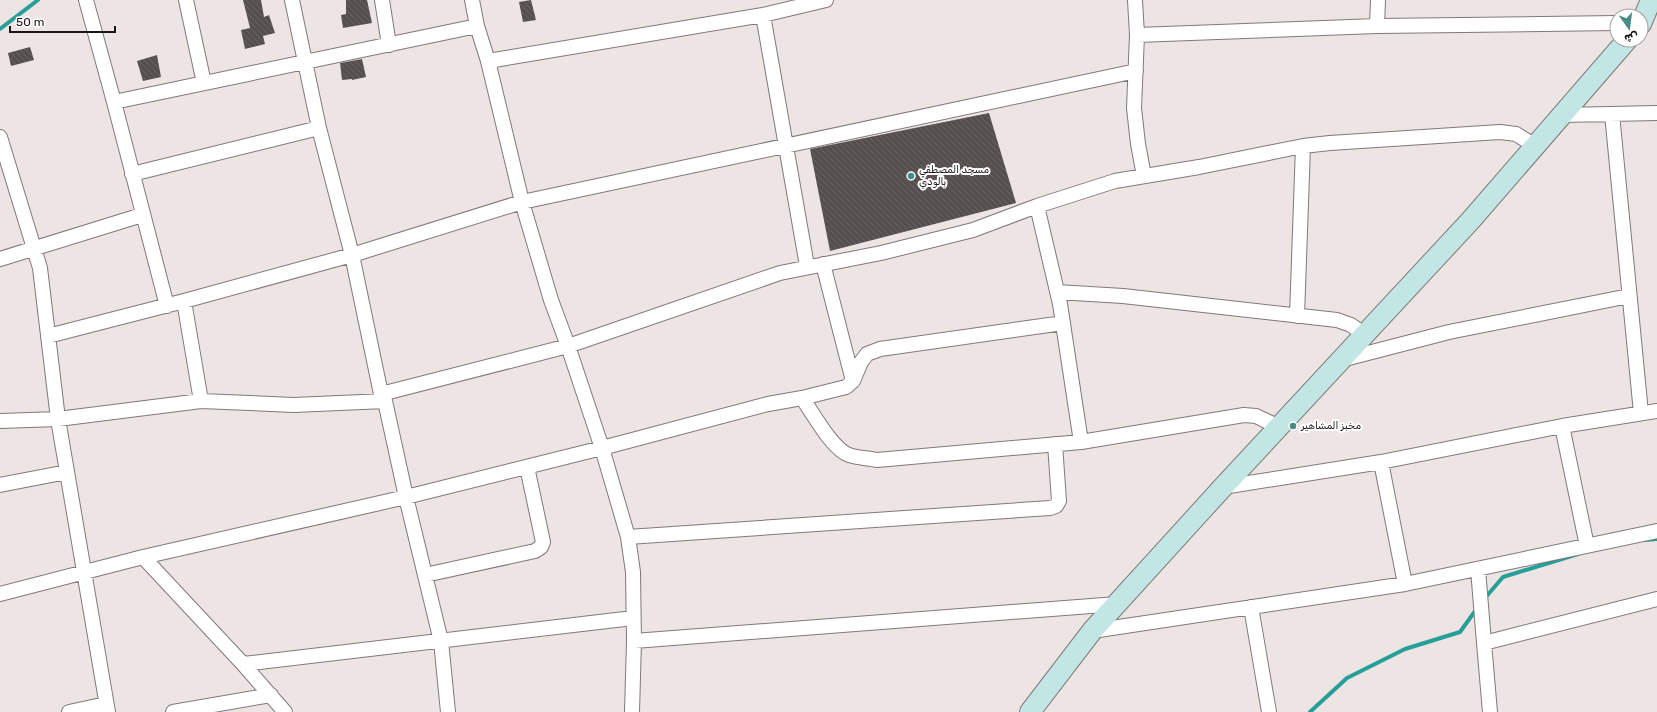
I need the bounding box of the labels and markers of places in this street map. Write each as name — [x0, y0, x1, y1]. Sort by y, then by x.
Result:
place label: مسجد المصطفي بالودي — [919, 164, 989, 189]
marker: مسجد المصطفي بالودي — [906, 171, 916, 181]
place label: مخبز المشاهير — [1300, 420, 1361, 432]
marker: مخبز المشاهير — [1288, 421, 1298, 431]

